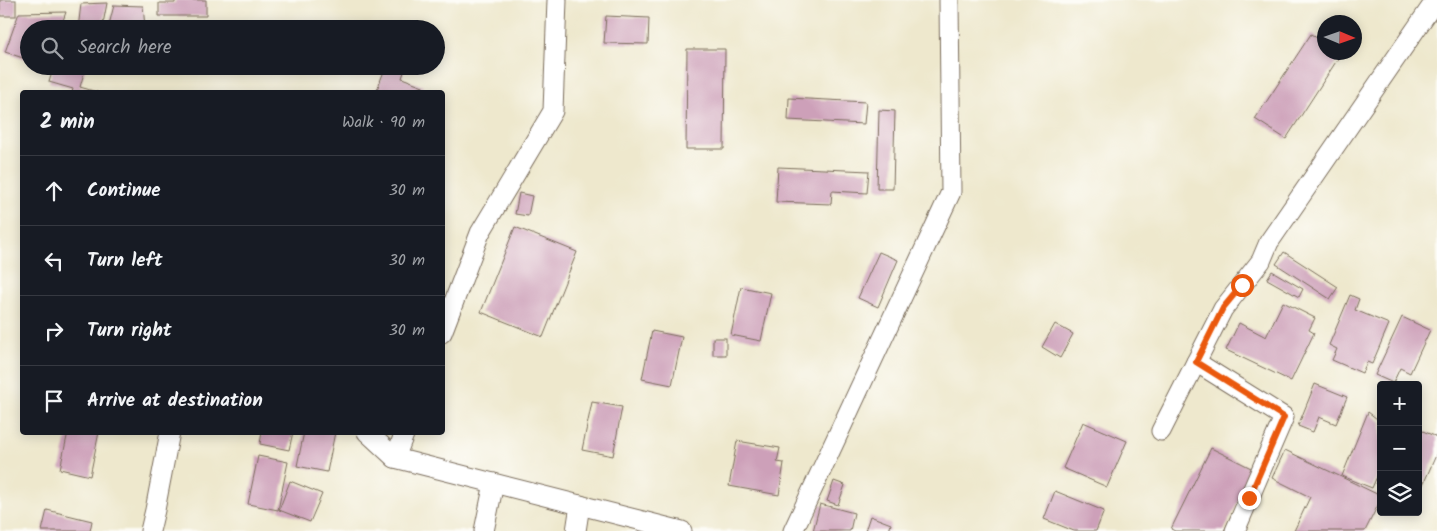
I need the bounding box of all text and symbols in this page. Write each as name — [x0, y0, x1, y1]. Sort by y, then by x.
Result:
north arrow — [1317, 15, 1362, 60]
search box — [20, 20, 445, 75]
text: Search here — [78, 33, 172, 63]
icon: search — [38, 34, 66, 62]
text: 2 min — [40, 106, 95, 139]
text: Walk · 90 m — [342, 110, 425, 135]
text: Continue — [87, 176, 160, 206]
icon: ahead — [40, 177, 68, 205]
text: 30 m — [389, 178, 425, 203]
text: Turn left — [87, 246, 162, 276]
icon: left — [40, 247, 68, 275]
text: 30 m — [389, 248, 425, 273]
route start — [1231, 274, 1254, 297]
text: Turn right — [87, 316, 172, 346]
icon: right — [40, 317, 68, 345]
text: 30 m — [389, 318, 425, 343]
map controls — [1377, 381, 1422, 516]
button: + — [1377, 381, 1422, 426]
text: Arrive at destination — [87, 386, 263, 416]
icon: arrive — [40, 387, 68, 415]
button: − — [1377, 426, 1422, 471]
button: layers — [1377, 471, 1422, 516]
route end — [1238, 487, 1261, 510]

